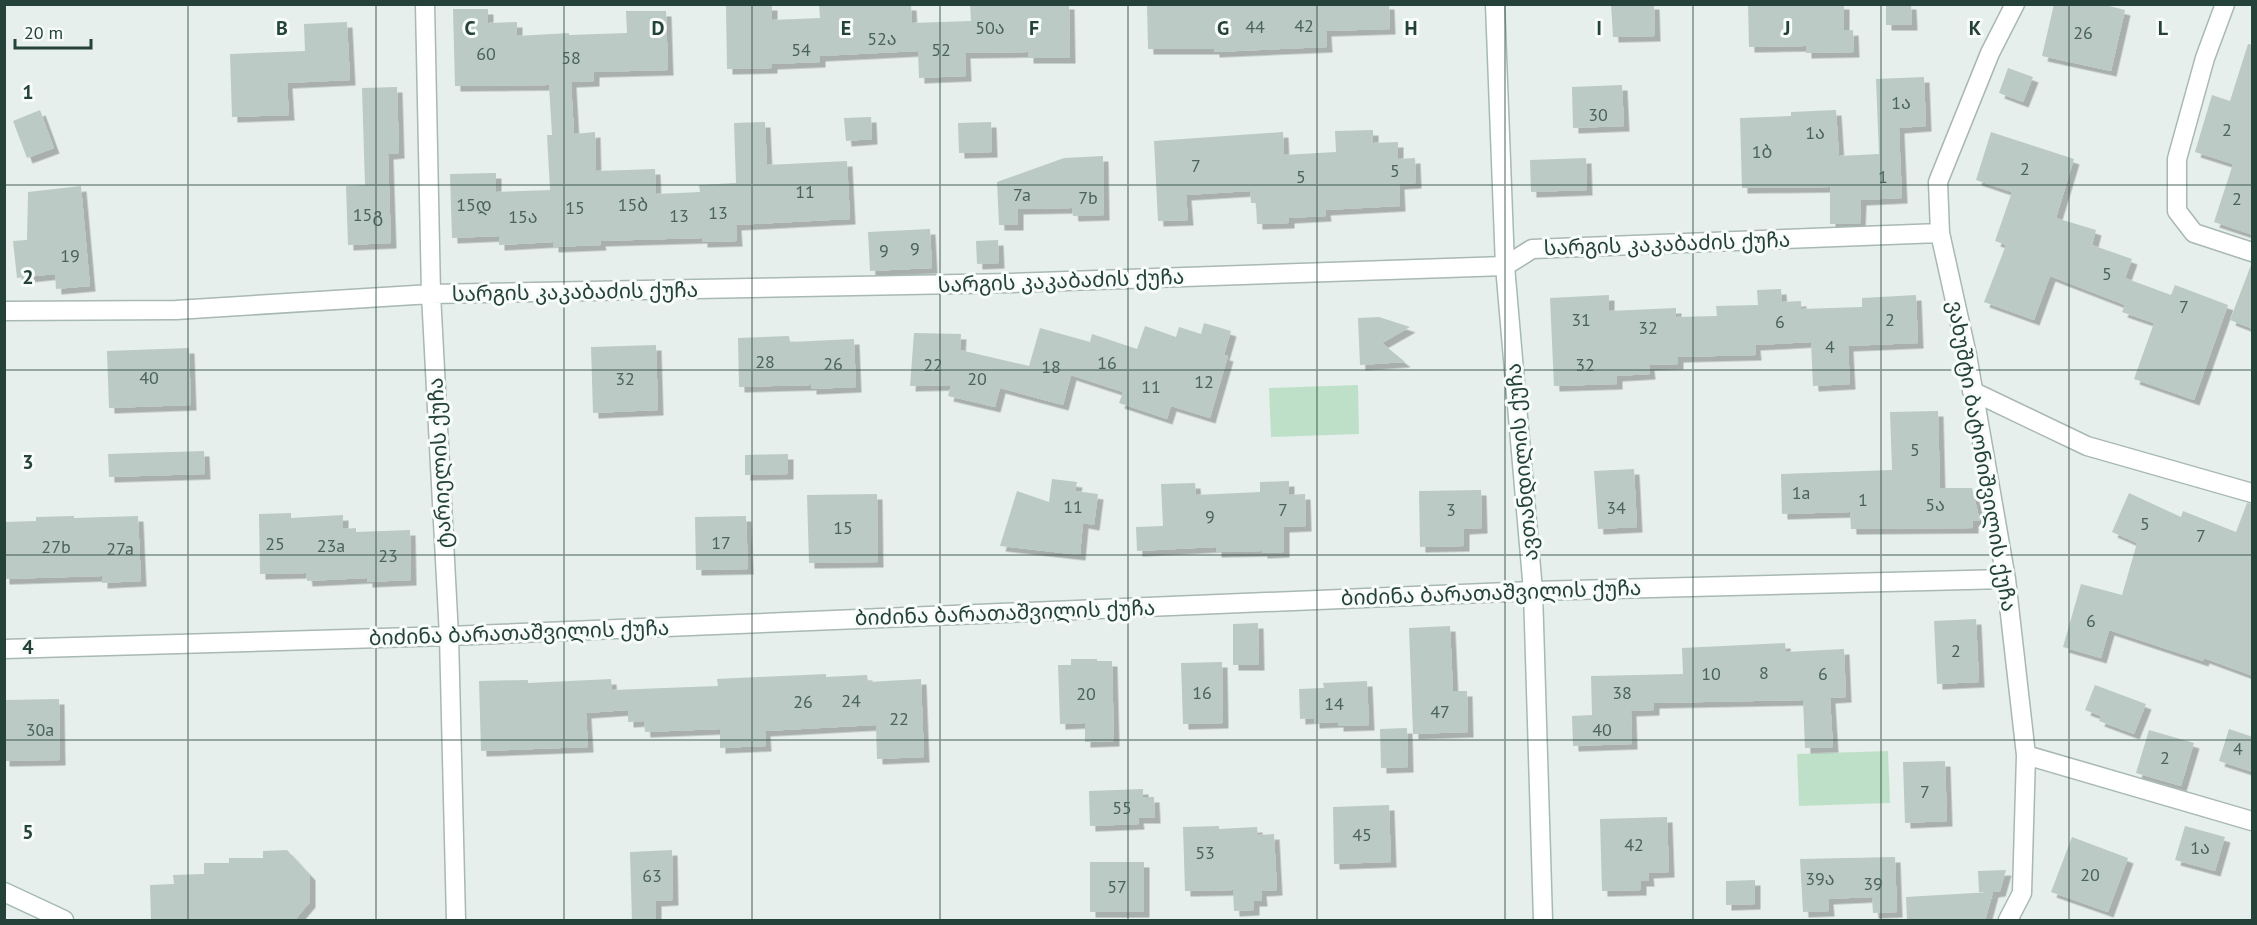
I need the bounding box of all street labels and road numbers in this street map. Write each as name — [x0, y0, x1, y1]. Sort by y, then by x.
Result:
street label: სარგის კაკაბაძის ქუჩა — [1543, 226, 1791, 261]
street label: სარგის კაკაბაძის ქუჩა — [937, 263, 1185, 298]
street label: სარგის კაკაბაძის ქუჩა — [452, 276, 698, 307]
street label: ვახუშტი ბატონიშვილის ქუჩა — [1942, 298, 2023, 614]
street label: ავთანდილის ქუჩა — [1499, 362, 1544, 562]
street label: ტარიელის ქუჩა — [422, 377, 457, 549]
street label: ბიძინა ბარათაშვილის ქუჩა — [1340, 574, 1642, 611]
street label: ბიძინა ბარათაშვილის ქუჩა — [854, 594, 1156, 631]
street label: ბიძინა ბარათაშვილის ქუჩა — [368, 614, 670, 651]

